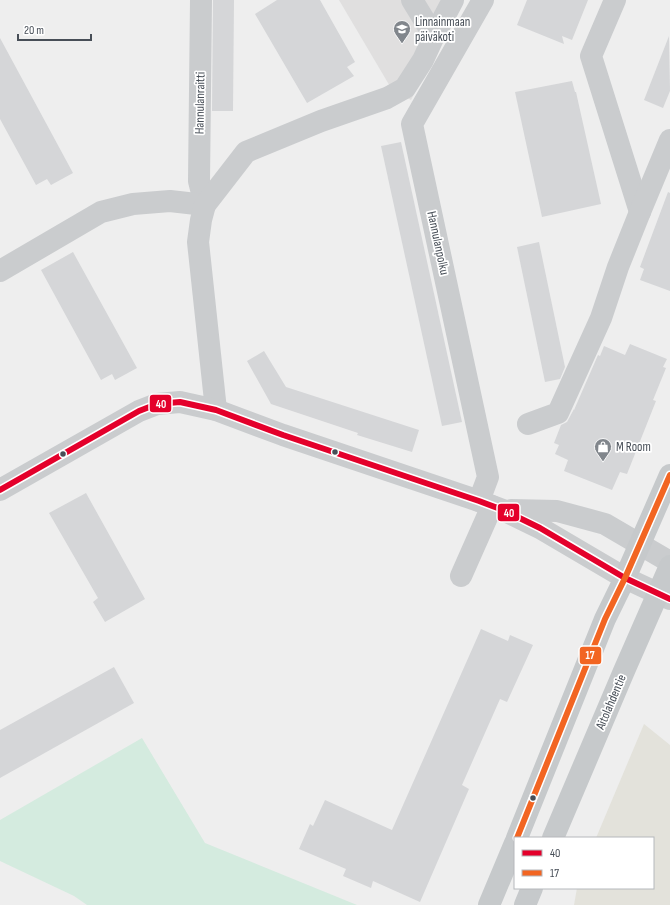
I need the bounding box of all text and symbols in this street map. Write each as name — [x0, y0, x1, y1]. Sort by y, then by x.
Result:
place label: Linnainmaan päiväkoti — [415, 14, 470, 45]
scale bar — [18, 16, 91, 42]
school or university icon: Linnainmaan päiväkoti — [392, 19, 412, 44]
text: 20 m — [24, 23, 44, 38]
street label: Hannulanraitti — [191, 72, 209, 134]
street label: Hannulanpolku — [423, 210, 453, 276]
line badge: 40 — [149, 394, 172, 413]
text: 40 — [156, 398, 166, 411]
shop icon: M Room — [593, 437, 613, 462]
place label: M Room — [616, 439, 651, 455]
unlabelled marker — [330, 447, 340, 457]
unlabelled marker — [58, 449, 68, 459]
line badge: 40 — [497, 503, 520, 522]
text: 40 — [504, 507, 514, 520]
line badge: 17 — [579, 646, 602, 665]
text: 17 — [585, 649, 595, 662]
street label: Aitolahdentie — [592, 672, 630, 733]
unlabelled marker — [528, 793, 538, 803]
legend — [514, 837, 654, 889]
text: 40 — [550, 846, 560, 861]
text: 17 — [550, 866, 559, 881]

